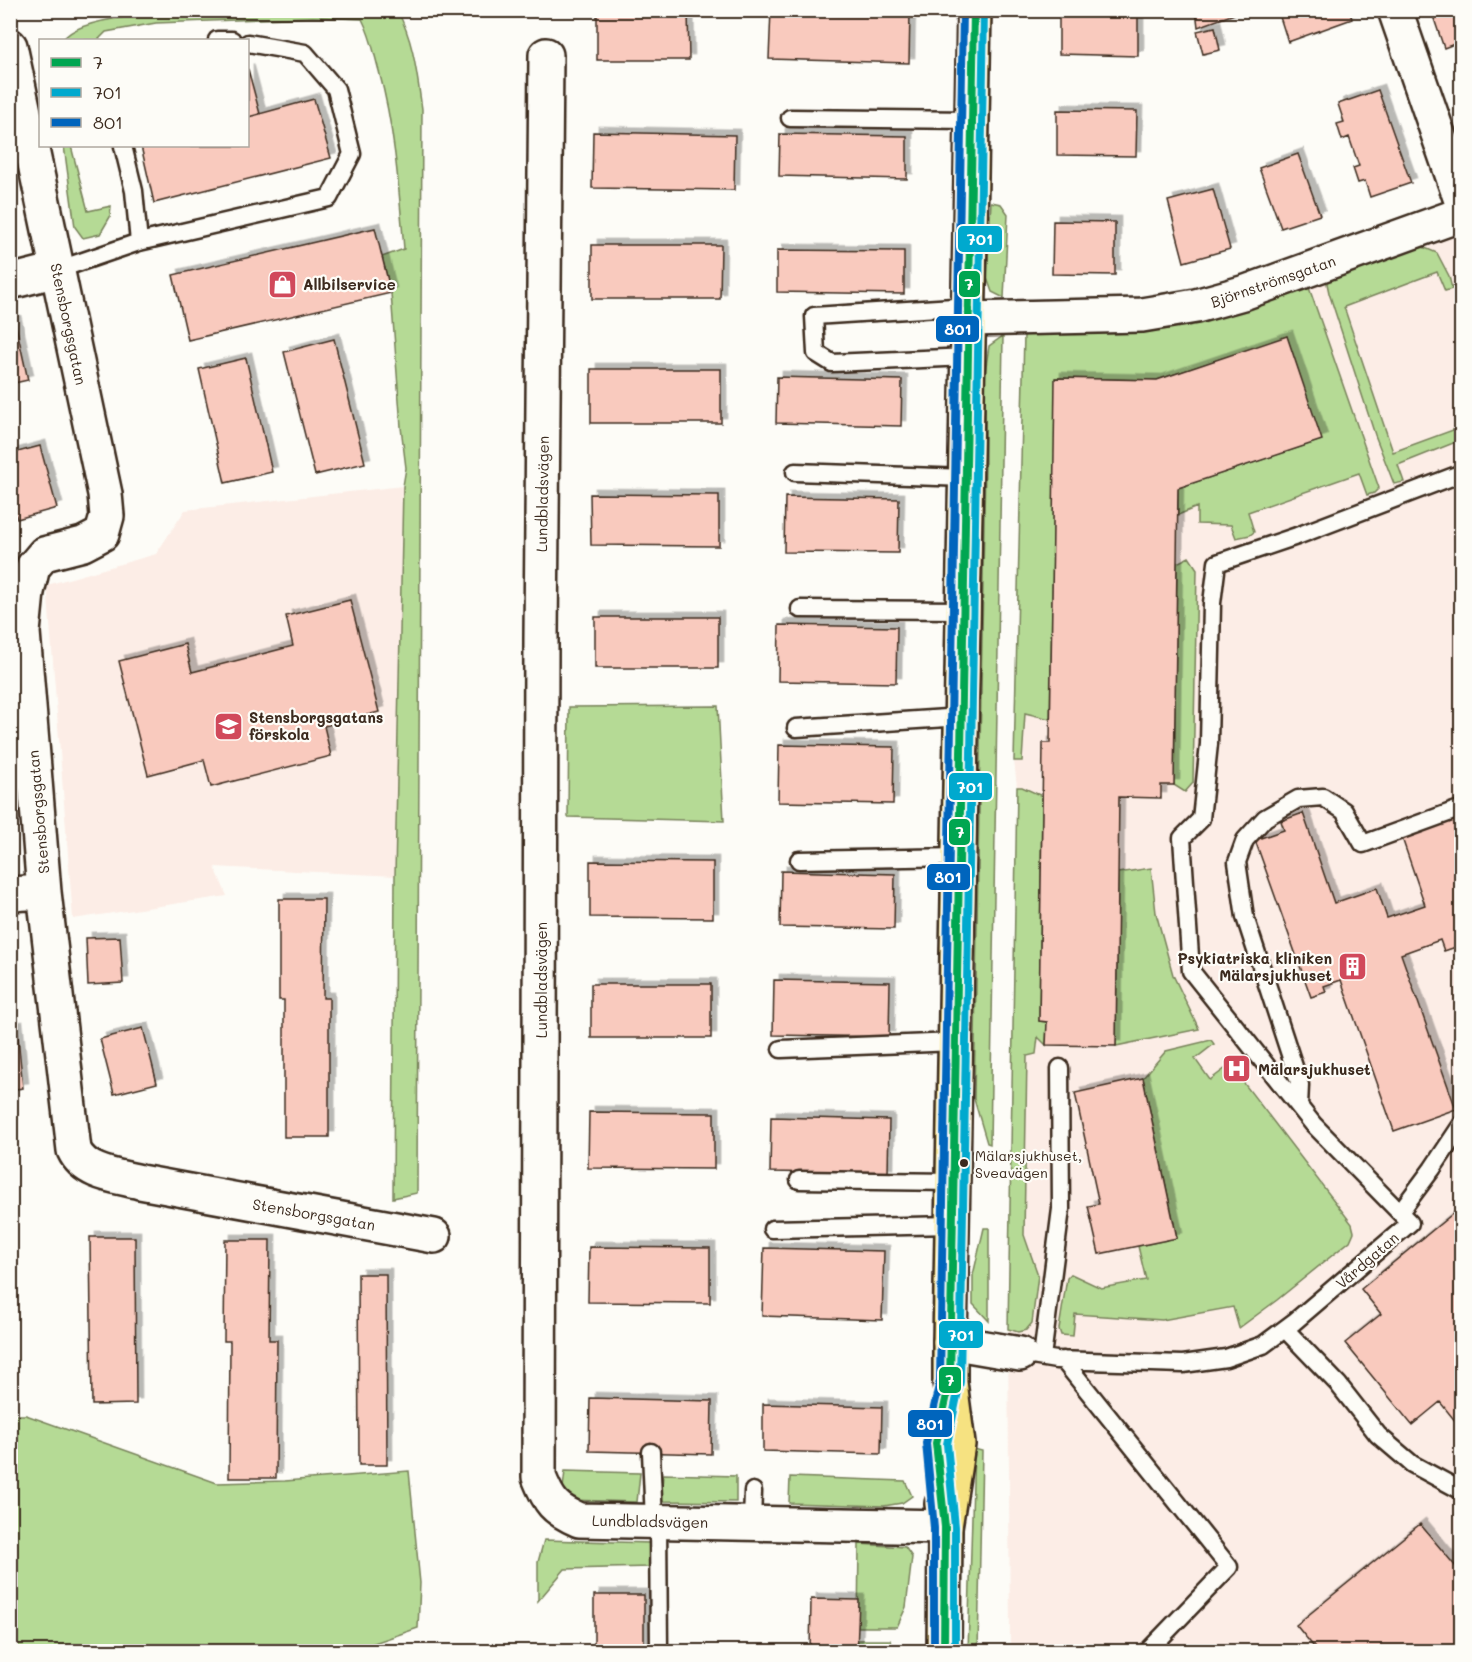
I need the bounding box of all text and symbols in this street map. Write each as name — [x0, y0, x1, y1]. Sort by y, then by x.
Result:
legend — [39, 39, 249, 147]
text: 7 — [93, 50, 103, 74]
text: 701 — [93, 80, 122, 104]
text: 801 — [93, 110, 123, 134]
line badge: 701 — [957, 225, 1003, 253]
text: 701 — [967, 228, 993, 249]
street label: Björnströmsgatan — [1208, 250, 1338, 312]
street label: Stensborgsgatan — [46, 261, 92, 387]
shop icon: Allbilservice — [266, 268, 298, 300]
line badge: 7 — [958, 270, 981, 298]
text: 7 — [965, 273, 974, 294]
place label: Allbilservice — [303, 274, 396, 294]
line badge: 801 — [935, 315, 980, 343]
text: 801 — [944, 318, 972, 339]
street label: Lundbladsvägen — [531, 436, 553, 552]
place label: Stensborgsgatans förskola — [249, 707, 383, 744]
school or university icon: Stensborgsgatans förskola — [212, 710, 244, 742]
street label: Stensborgsgatan — [23, 749, 53, 875]
line badge: 701 — [948, 772, 993, 801]
text: 701 — [957, 776, 983, 797]
line badge: 7 — [948, 818, 971, 846]
text: 7 — [956, 821, 965, 842]
line badge: 801 — [926, 863, 971, 891]
text: 801 — [934, 866, 962, 887]
street label: Lundbladsvägen — [531, 922, 551, 1038]
place label: Psykiatriska kliniken Mälarsjukhuset — [1177, 948, 1332, 985]
building icon: Psykiatriska kliniken Mälarsjukhuset — [1337, 951, 1369, 983]
hospital icon: Mälarsjukhuset — [1221, 1053, 1253, 1085]
place label: Mälarsjukhuset — [1258, 1059, 1371, 1079]
place label: Mälarsjukhuset, Sveavägen — [975, 1146, 1082, 1182]
marker: Mälarsjukhuset, Sveavägen — [958, 1157, 970, 1169]
street label: Stensborgsgatan — [251, 1193, 377, 1235]
street label: Vårdgatan — [1331, 1227, 1403, 1293]
line badge: 701 — [938, 1320, 984, 1349]
text: 701 — [948, 1324, 974, 1345]
line badge: 7 — [938, 1366, 962, 1394]
text: 7 — [946, 1369, 955, 1390]
line badge: 801 — [907, 1409, 953, 1438]
text: 801 — [916, 1413, 944, 1434]
street label: Lundbladsvägen — [592, 1510, 708, 1532]

